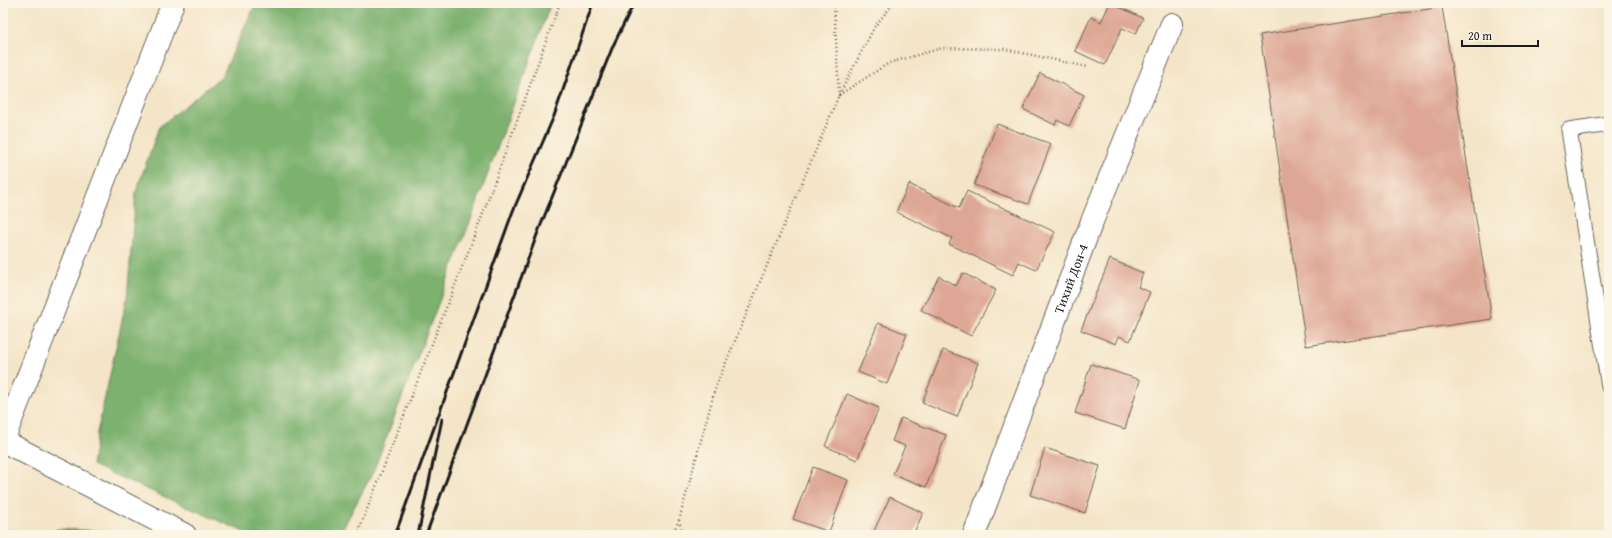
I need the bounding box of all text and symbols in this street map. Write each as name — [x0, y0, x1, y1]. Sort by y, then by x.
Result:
scale bar — [1462, 22, 1538, 48]
text: 20 m — [1468, 27, 1492, 44]
street label: Тихий Дон-4 — [1049, 241, 1093, 316]

